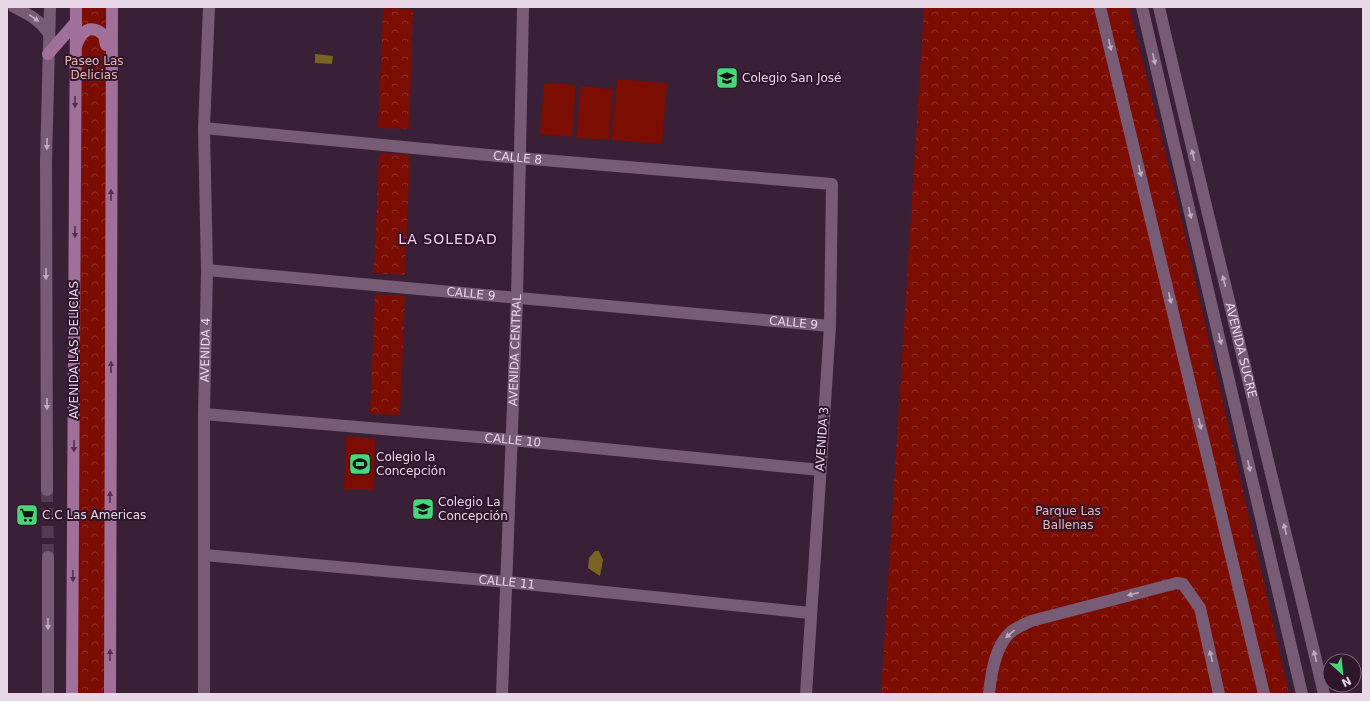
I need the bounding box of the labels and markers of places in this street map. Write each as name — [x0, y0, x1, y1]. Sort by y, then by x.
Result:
school or university icon: Colegio San José — [714, 65, 740, 91]
place label: Colegio San José — [742, 71, 841, 85]
place label: Colegio la Concepción — [376, 450, 446, 478]
sports icon: Colegio la Concepción — [347, 451, 373, 477]
place label: Colegio La Concepción — [438, 495, 508, 523]
school or university icon: Colegio La Concepción — [410, 496, 436, 522]
supermarket icon: C.C Las Americas — [14, 502, 40, 528]
place label: C.C Las Americas — [42, 508, 146, 522]

